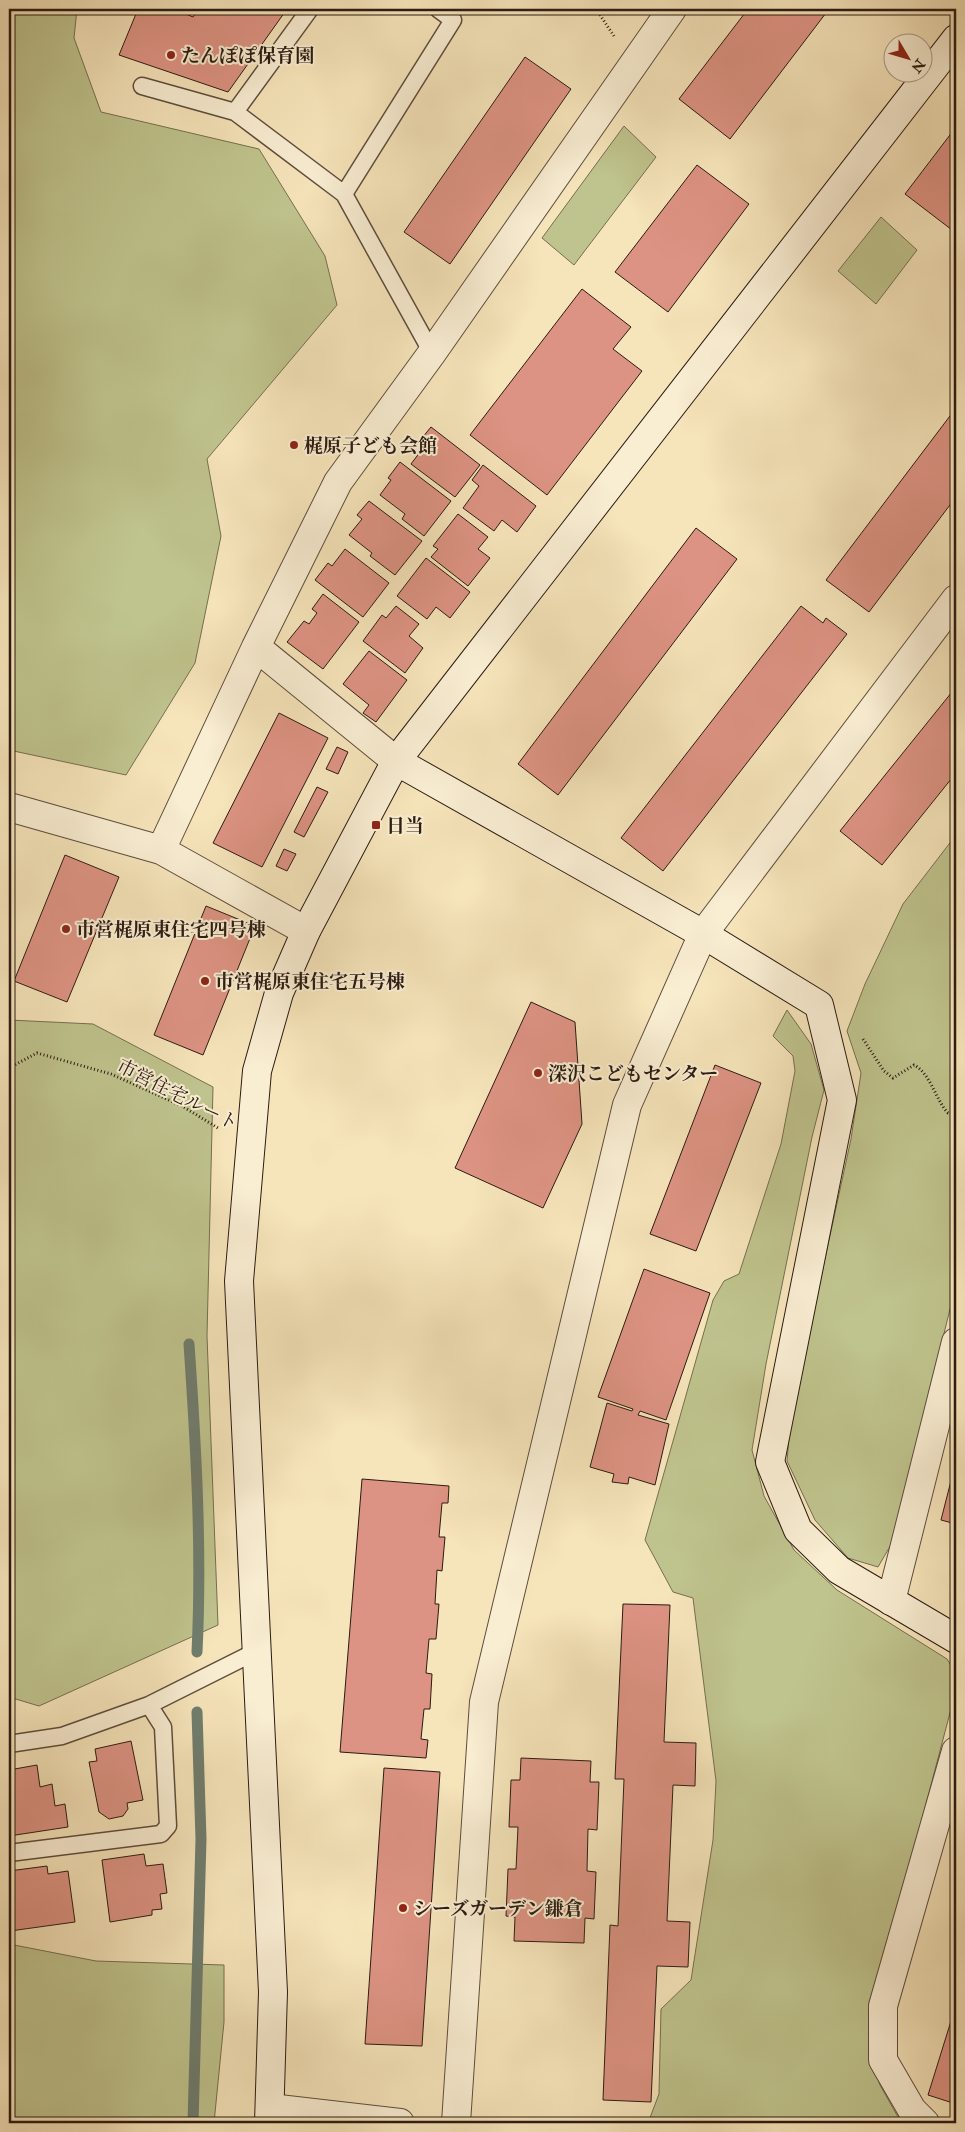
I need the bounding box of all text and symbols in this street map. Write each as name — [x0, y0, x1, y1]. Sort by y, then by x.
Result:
north arrow — [882, 32, 932, 82]
place label: たんぽぽ保育園 — [181, 44, 314, 68]
marker: たんぽぽ保育園 — [165, 49, 177, 61]
text: N — [907, 55, 929, 76]
place label: 梶原子ども会館 — [304, 434, 437, 458]
marker: 梶原子ども会館 — [288, 439, 300, 451]
place label: 日当 — [386, 814, 424, 838]
marker: 日当 — [370, 819, 382, 831]
place label: 市営梶原東住宅四号棟 — [76, 918, 266, 942]
marker: 市営梶原東住宅四号棟 — [60, 923, 72, 935]
place label: 市営梶原東住宅五号棟 — [215, 970, 405, 994]
marker: 市営梶原東住宅五号棟 — [199, 975, 211, 987]
street label: 市営住宅ルート — [113, 1054, 242, 1136]
place label: 深沢こどもセンター — [548, 1062, 718, 1086]
marker: 深沢こどもセンター — [532, 1067, 544, 1079]
place label: シーズガーデン鎌倉 — [413, 1897, 583, 1921]
marker: シーズガーデン鎌倉 — [397, 1902, 409, 1914]

